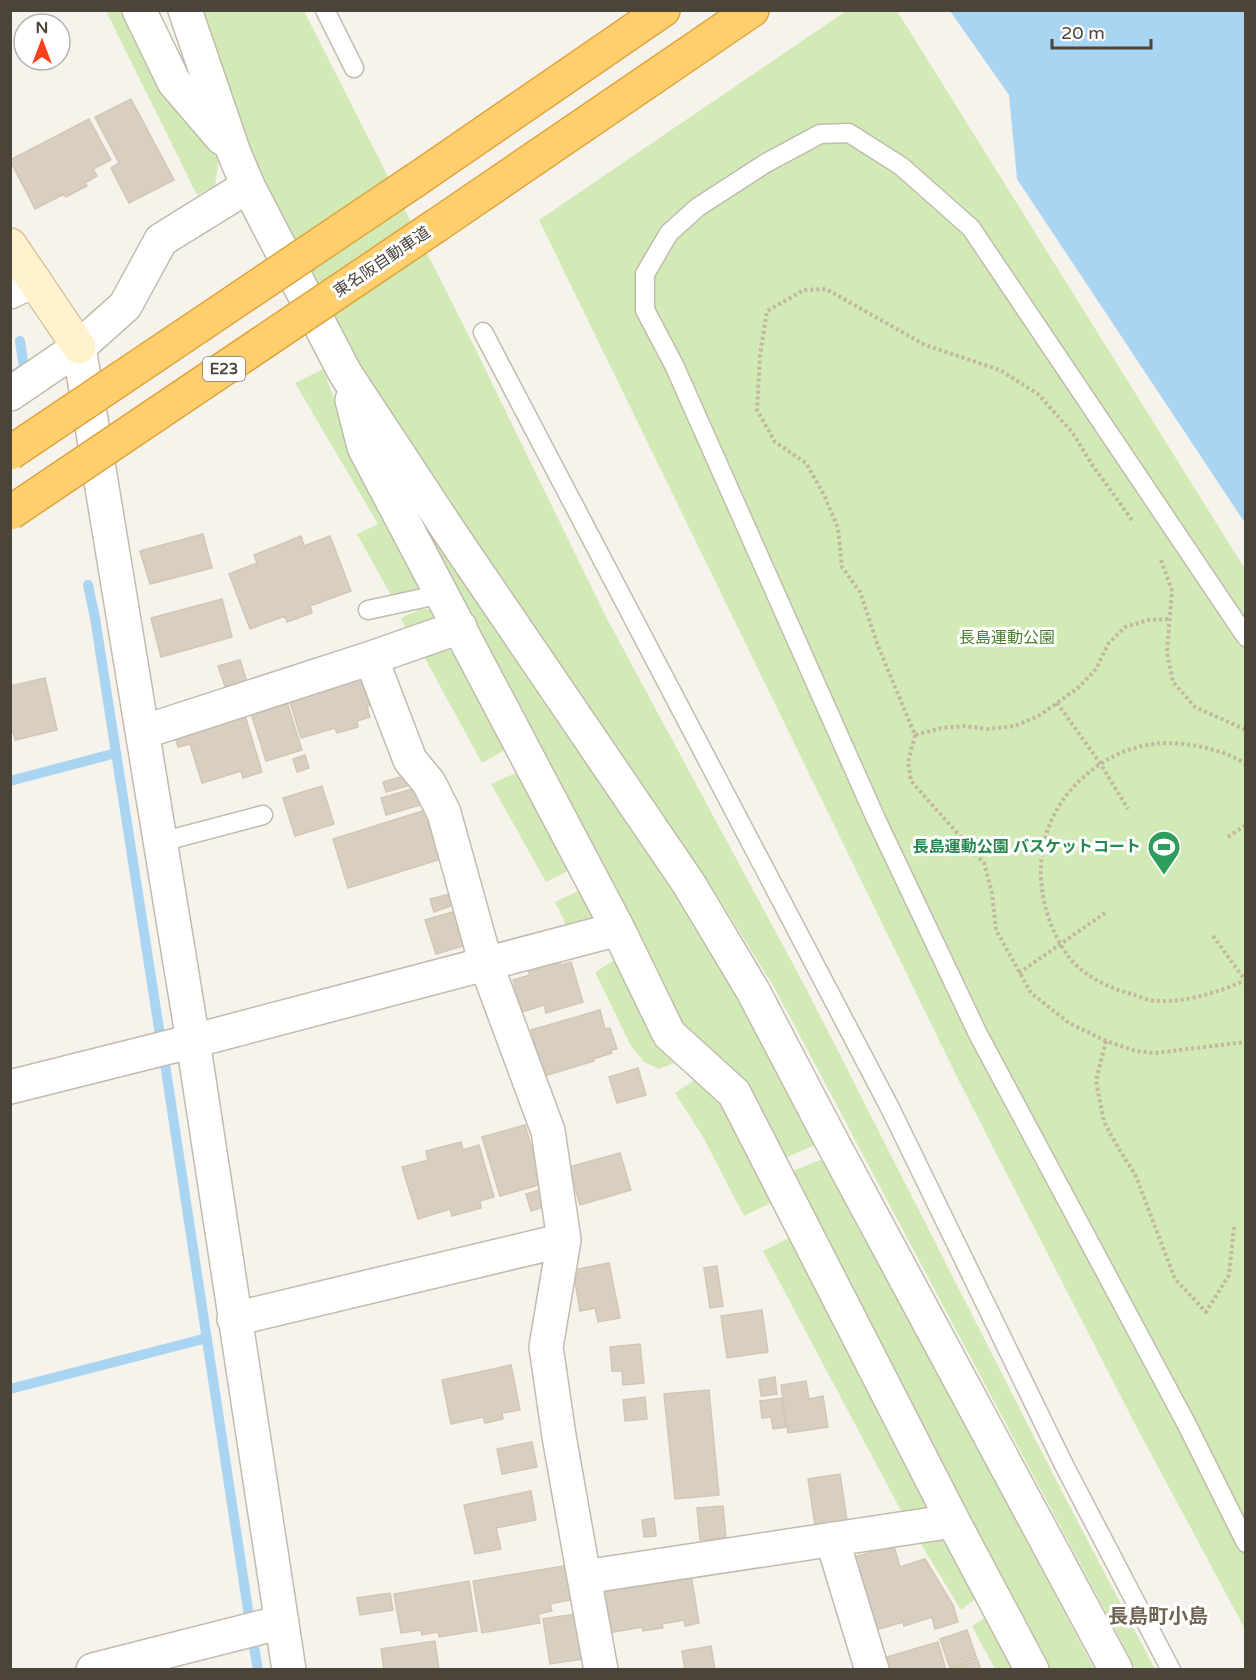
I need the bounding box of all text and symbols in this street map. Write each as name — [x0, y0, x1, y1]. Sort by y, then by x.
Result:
north arrow — [12, 12, 72, 72]
scale bar — [1052, 12, 1151, 50]
text: N — [36, 18, 48, 38]
text: 20 m — [1061, 22, 1105, 44]
street label: 東名阪自動車道 — [330, 222, 434, 302]
road number: E23 — [203, 357, 245, 381]
park label: 長島運動公園 — [959, 628, 1055, 648]
sports icon: 長島運動公園 バスケットコート — [1146, 829, 1182, 876]
place label: 長島運動公園 バスケットコート — [913, 837, 1141, 857]
district label: 長島町小島 — [1108, 1605, 1208, 1629]

